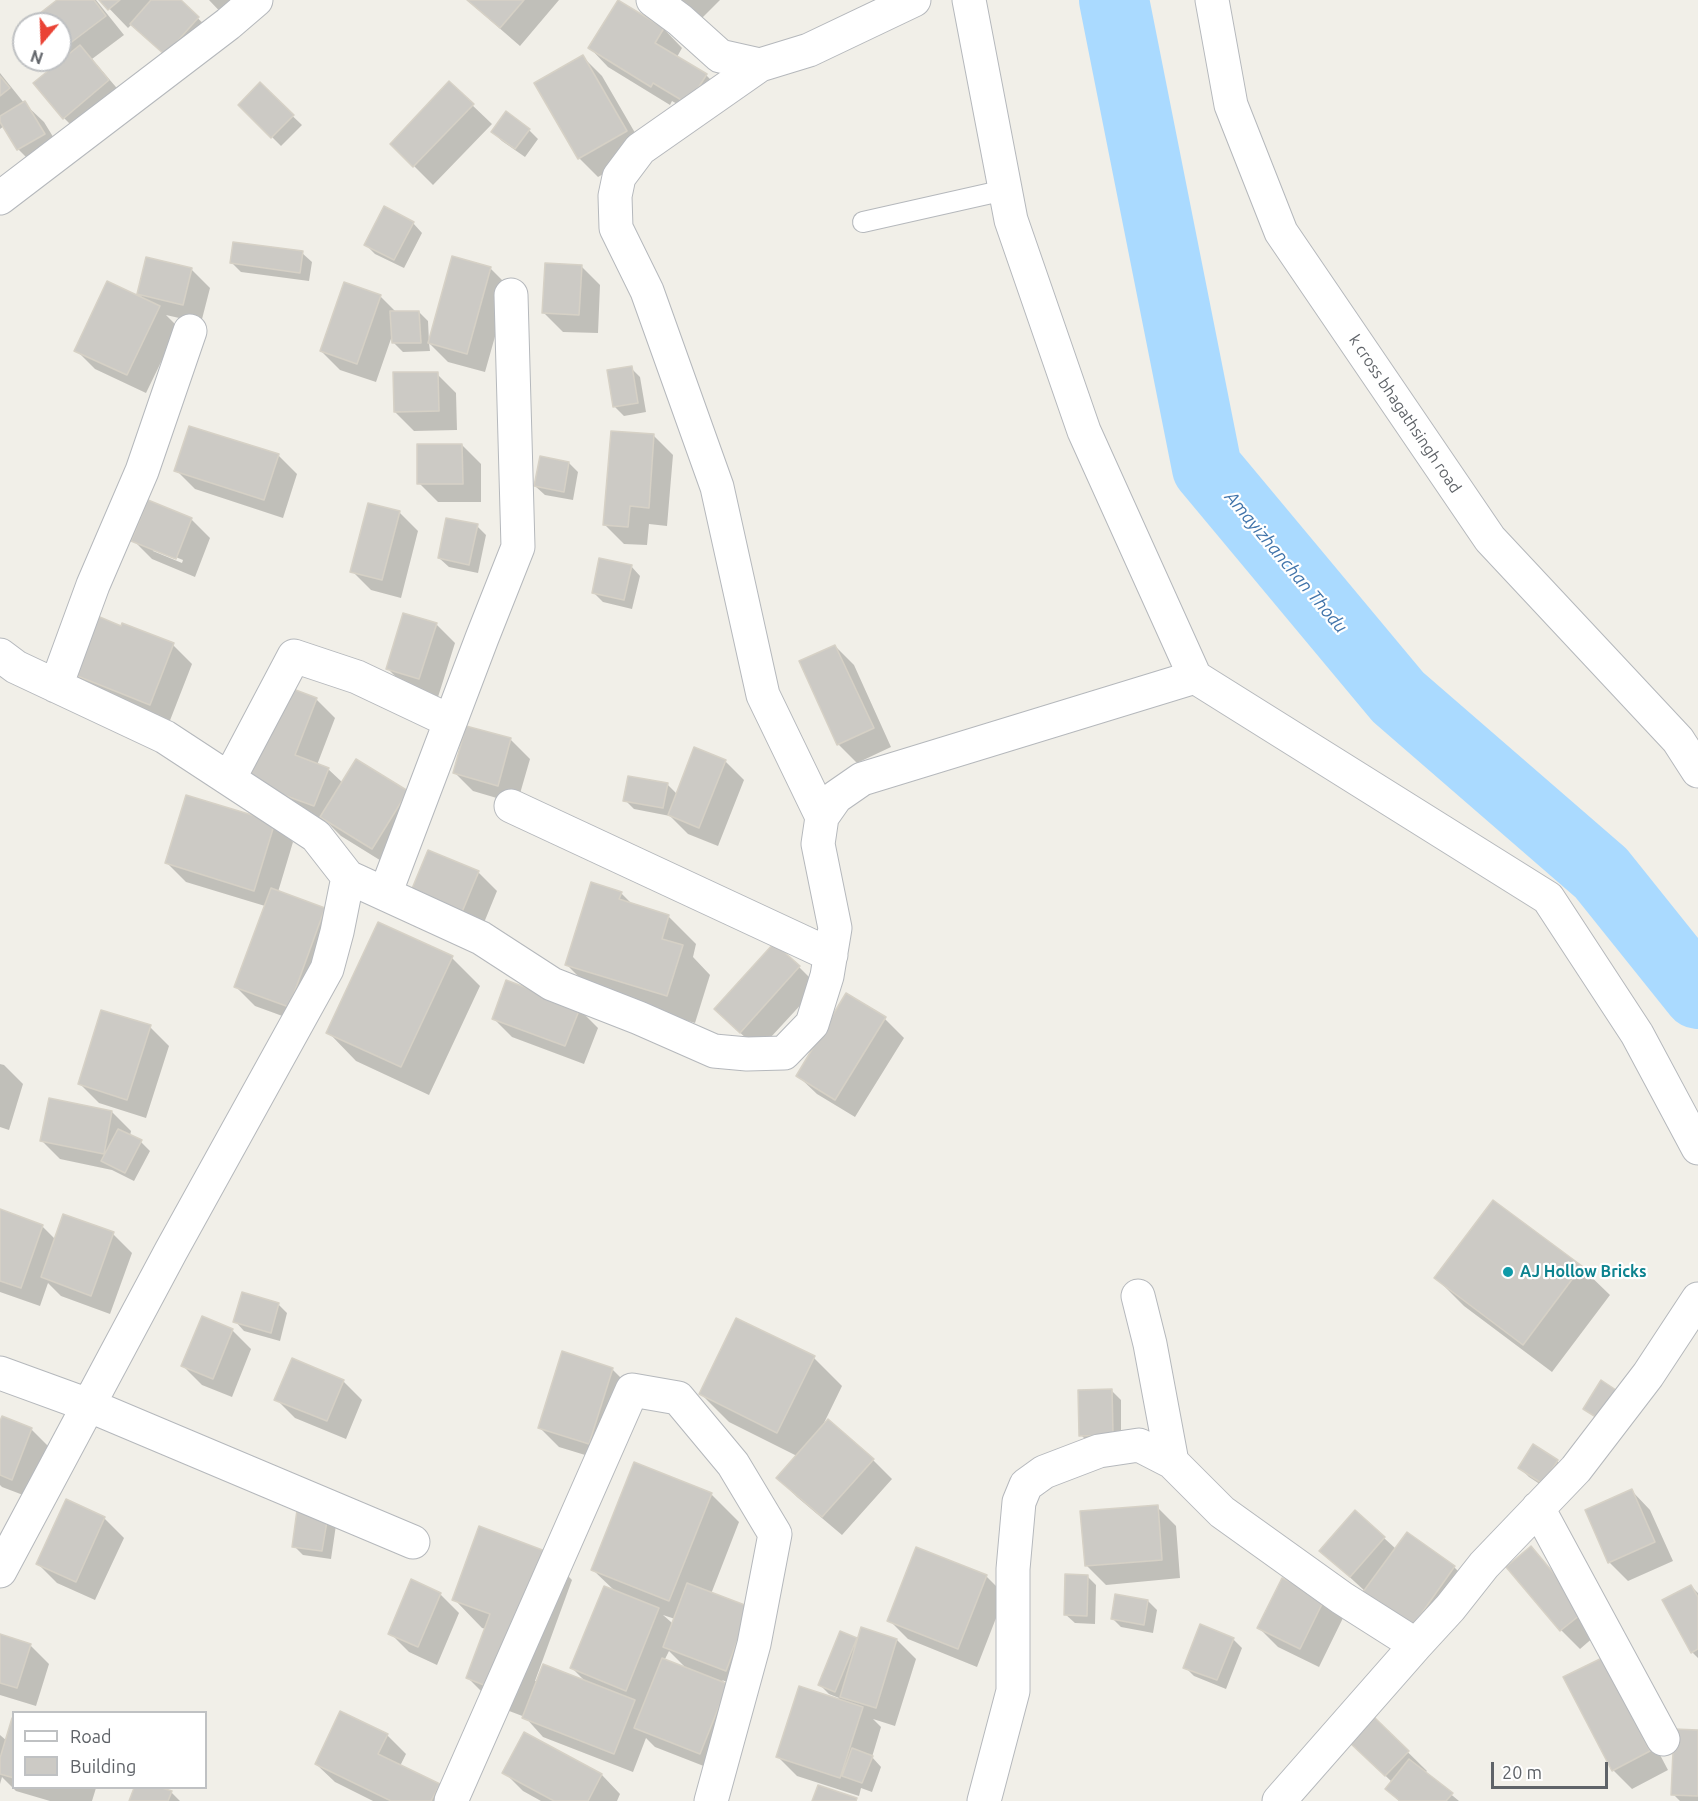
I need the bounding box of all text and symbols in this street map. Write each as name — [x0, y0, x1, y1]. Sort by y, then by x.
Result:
north arrow — [12, 12, 72, 72]
text: N — [28, 47, 45, 68]
street label: k cross bhagathsingh road — [1345, 331, 1465, 497]
water label: Amayizhanchan Thodu — [1220, 487, 1352, 637]
place label: AJ Hollow Bricks — [1520, 1262, 1647, 1282]
marker: AJ Hollow Bricks — [1501, 1265, 1515, 1279]
legend — [12, 1711, 207, 1789]
text: Road — [70, 1726, 112, 1746]
scale bar — [1494, 1750, 1611, 1788]
text: Building — [70, 1756, 136, 1776]
text: 20 m — [1502, 1762, 1542, 1782]

